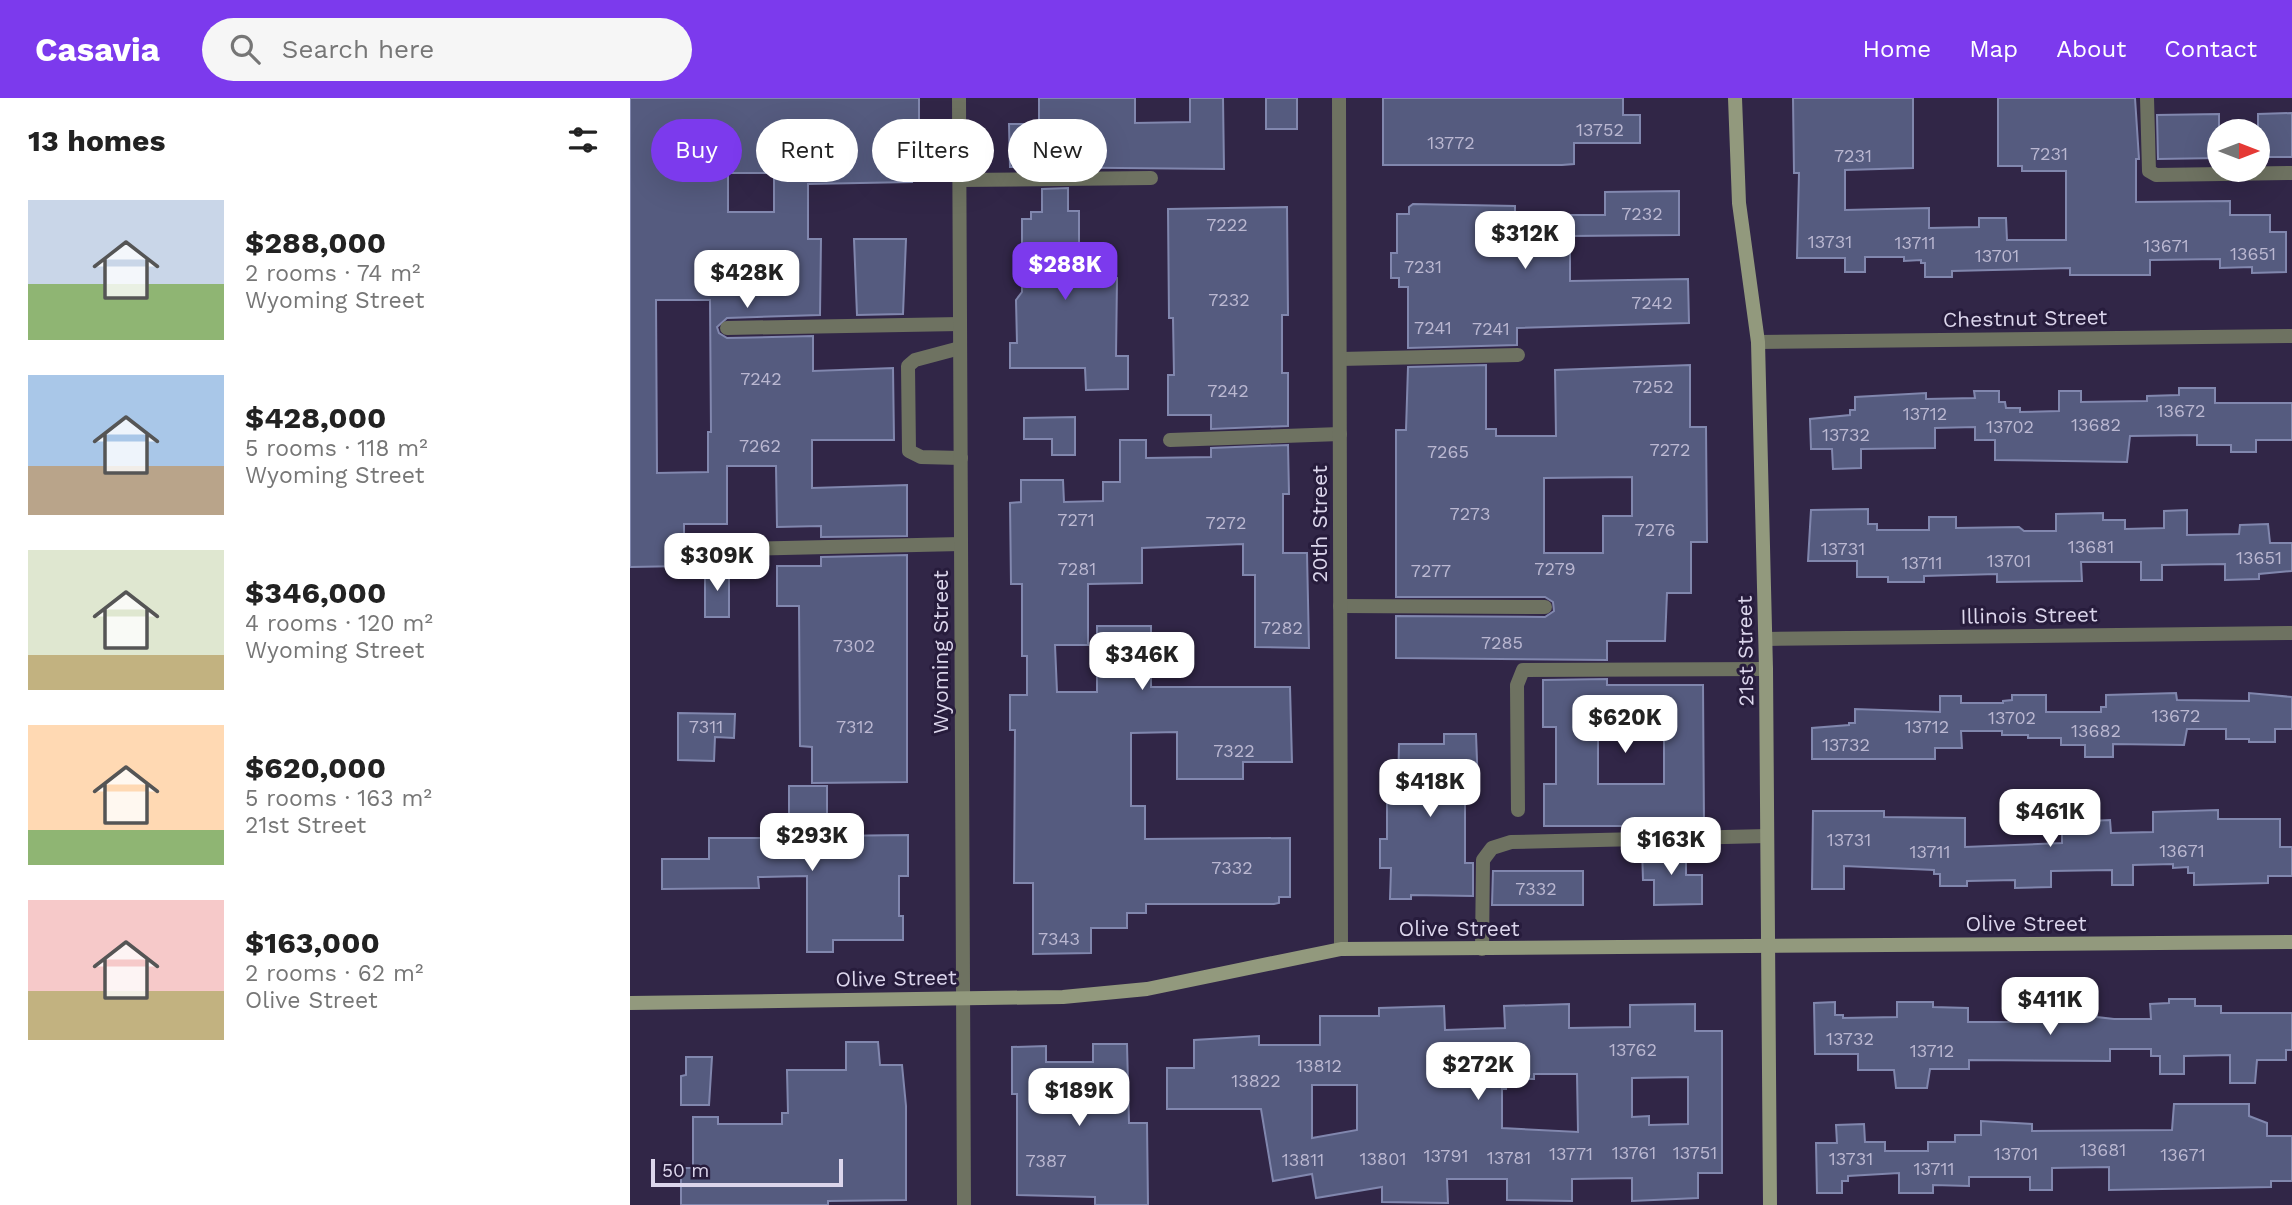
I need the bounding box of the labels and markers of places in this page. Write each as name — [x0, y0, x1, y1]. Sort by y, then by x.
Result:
pin: $312K — [1476, 212, 1574, 271]
pin: $288K — [1016, 242, 1114, 302]
pin: $428K — [698, 250, 796, 310]
pin: $309K — [668, 533, 766, 593]
pin: $346K — [1093, 632, 1191, 692]
pin: $620K — [1576, 696, 1674, 755]
pin: $418K — [1381, 760, 1479, 819]
pin: $461K — [2001, 790, 2099, 849]
pin: $293K — [763, 814, 861, 873]
pin: $163K — [1622, 818, 1720, 877]
pin: $411K — [2001, 978, 2099, 1037]
pin: $272K — [1429, 1042, 1527, 1102]
pin: $189K — [1030, 1068, 1128, 1128]

